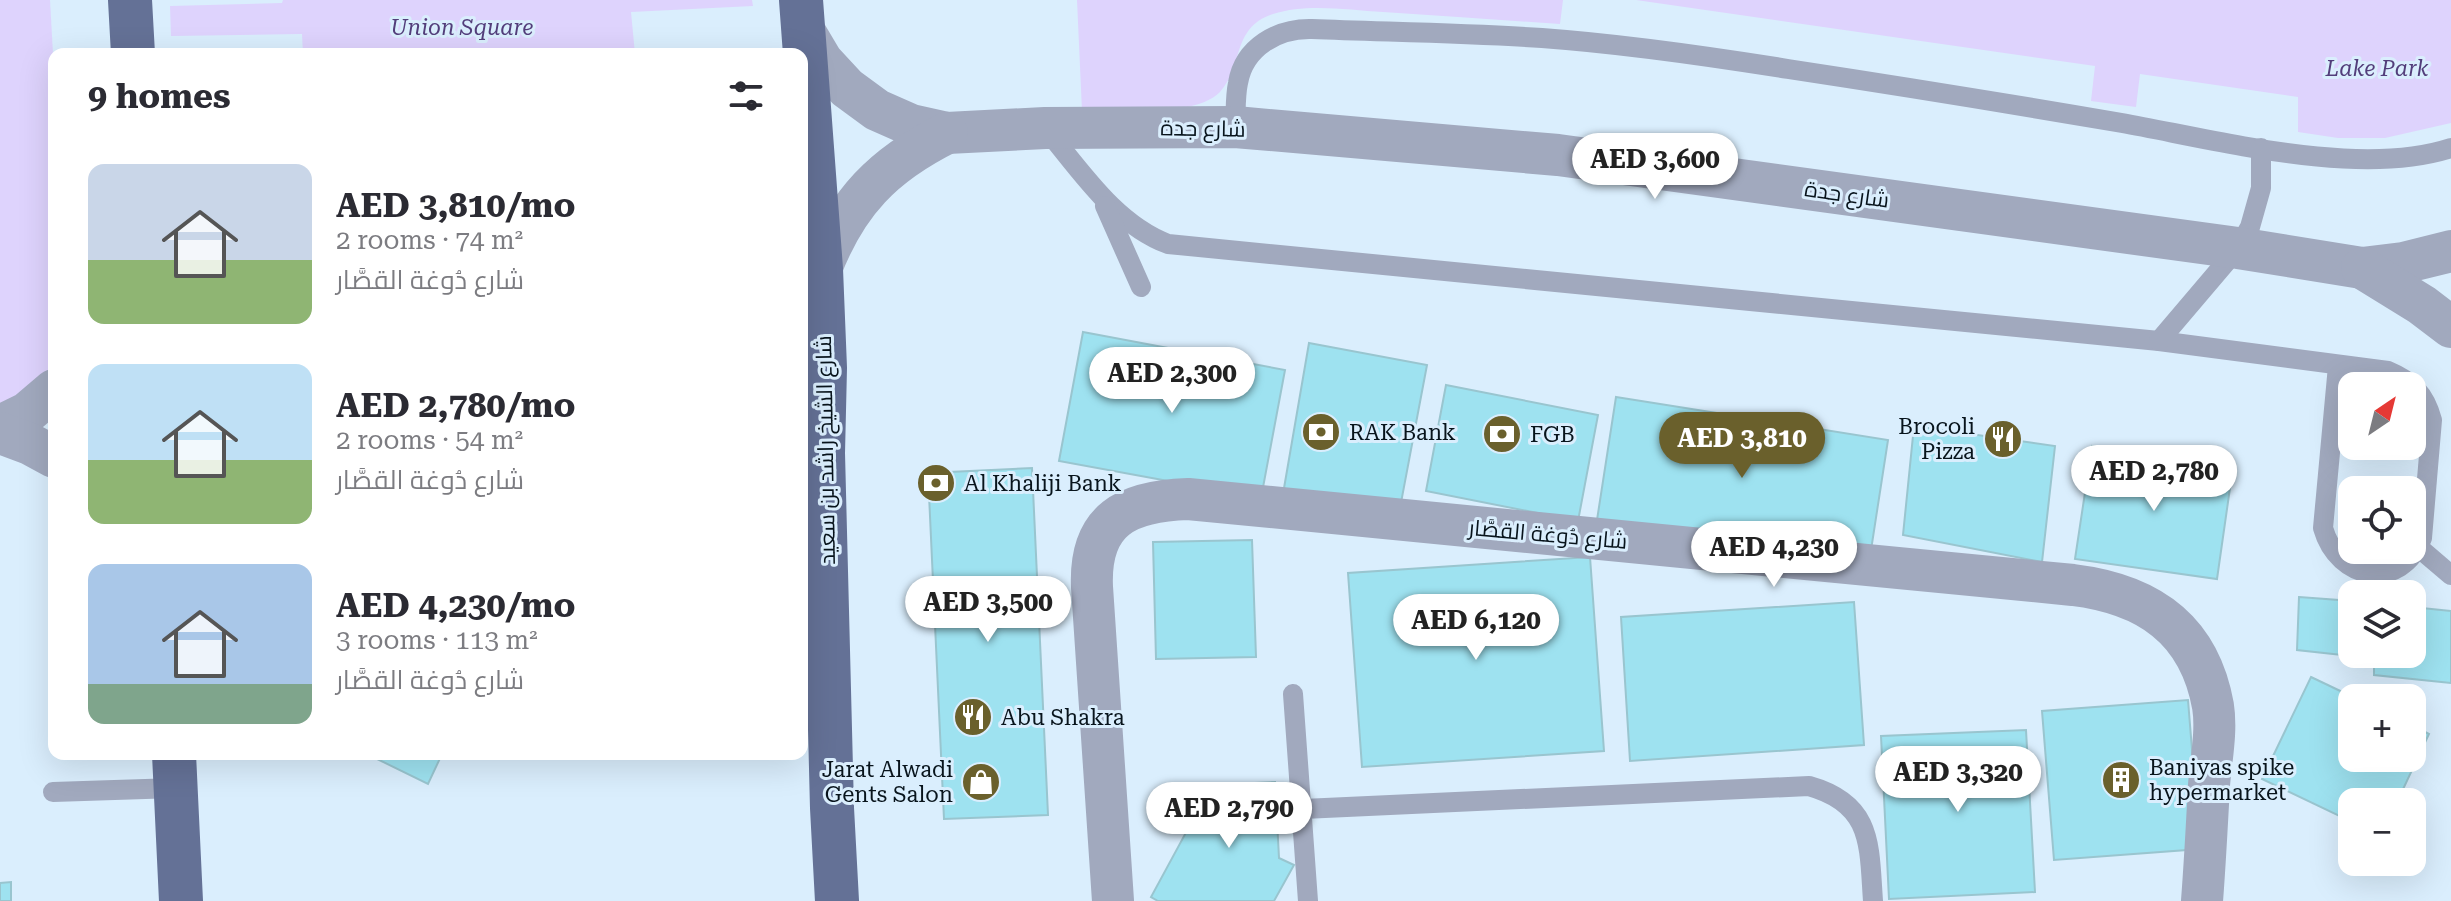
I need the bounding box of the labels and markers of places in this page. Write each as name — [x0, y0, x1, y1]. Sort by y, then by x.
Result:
pin: AED 3,600 — [1563, 133, 1747, 201]
pin: AED 2,300 — [1080, 347, 1264, 415]
bank icon: RAK Bank — [1300, 411, 1342, 453]
pin: AED 3,810 — [1650, 412, 1834, 480]
bank icon: FGB — [1481, 413, 1523, 455]
place label: Brocoli Pizza — [1898, 414, 1975, 464]
restaurant icon: Brocoli Pizza — [1982, 418, 2024, 460]
place label: RAK Bank — [1349, 420, 1456, 445]
place label: FGB — [1530, 422, 1575, 447]
pin: AED 2,780 — [2062, 445, 2246, 513]
bank icon: Al Khaliji Bank — [915, 462, 957, 504]
place label: Al Khaliji Bank — [964, 471, 1122, 496]
pin: AED 4,230 — [1682, 521, 1866, 589]
pin: AED 3,500 — [896, 576, 1080, 644]
pin: AED 6,120 — [1384, 594, 1568, 662]
restaurant icon: Abu Shakra — [952, 696, 994, 738]
place label: Abu Shakra — [1001, 705, 1125, 730]
pin: AED 3,320 — [1866, 746, 2050, 814]
place label: Baniyas spike hypermarket — [2149, 755, 2294, 805]
place label: Jarat Alwadi Gents Salon — [822, 757, 953, 807]
building icon: Baniyas spike hypermarket — [2100, 759, 2142, 801]
shop icon: Jarat Alwadi Gents Salon — [960, 761, 1002, 803]
pin: AED 2,790 — [1137, 782, 1321, 850]

